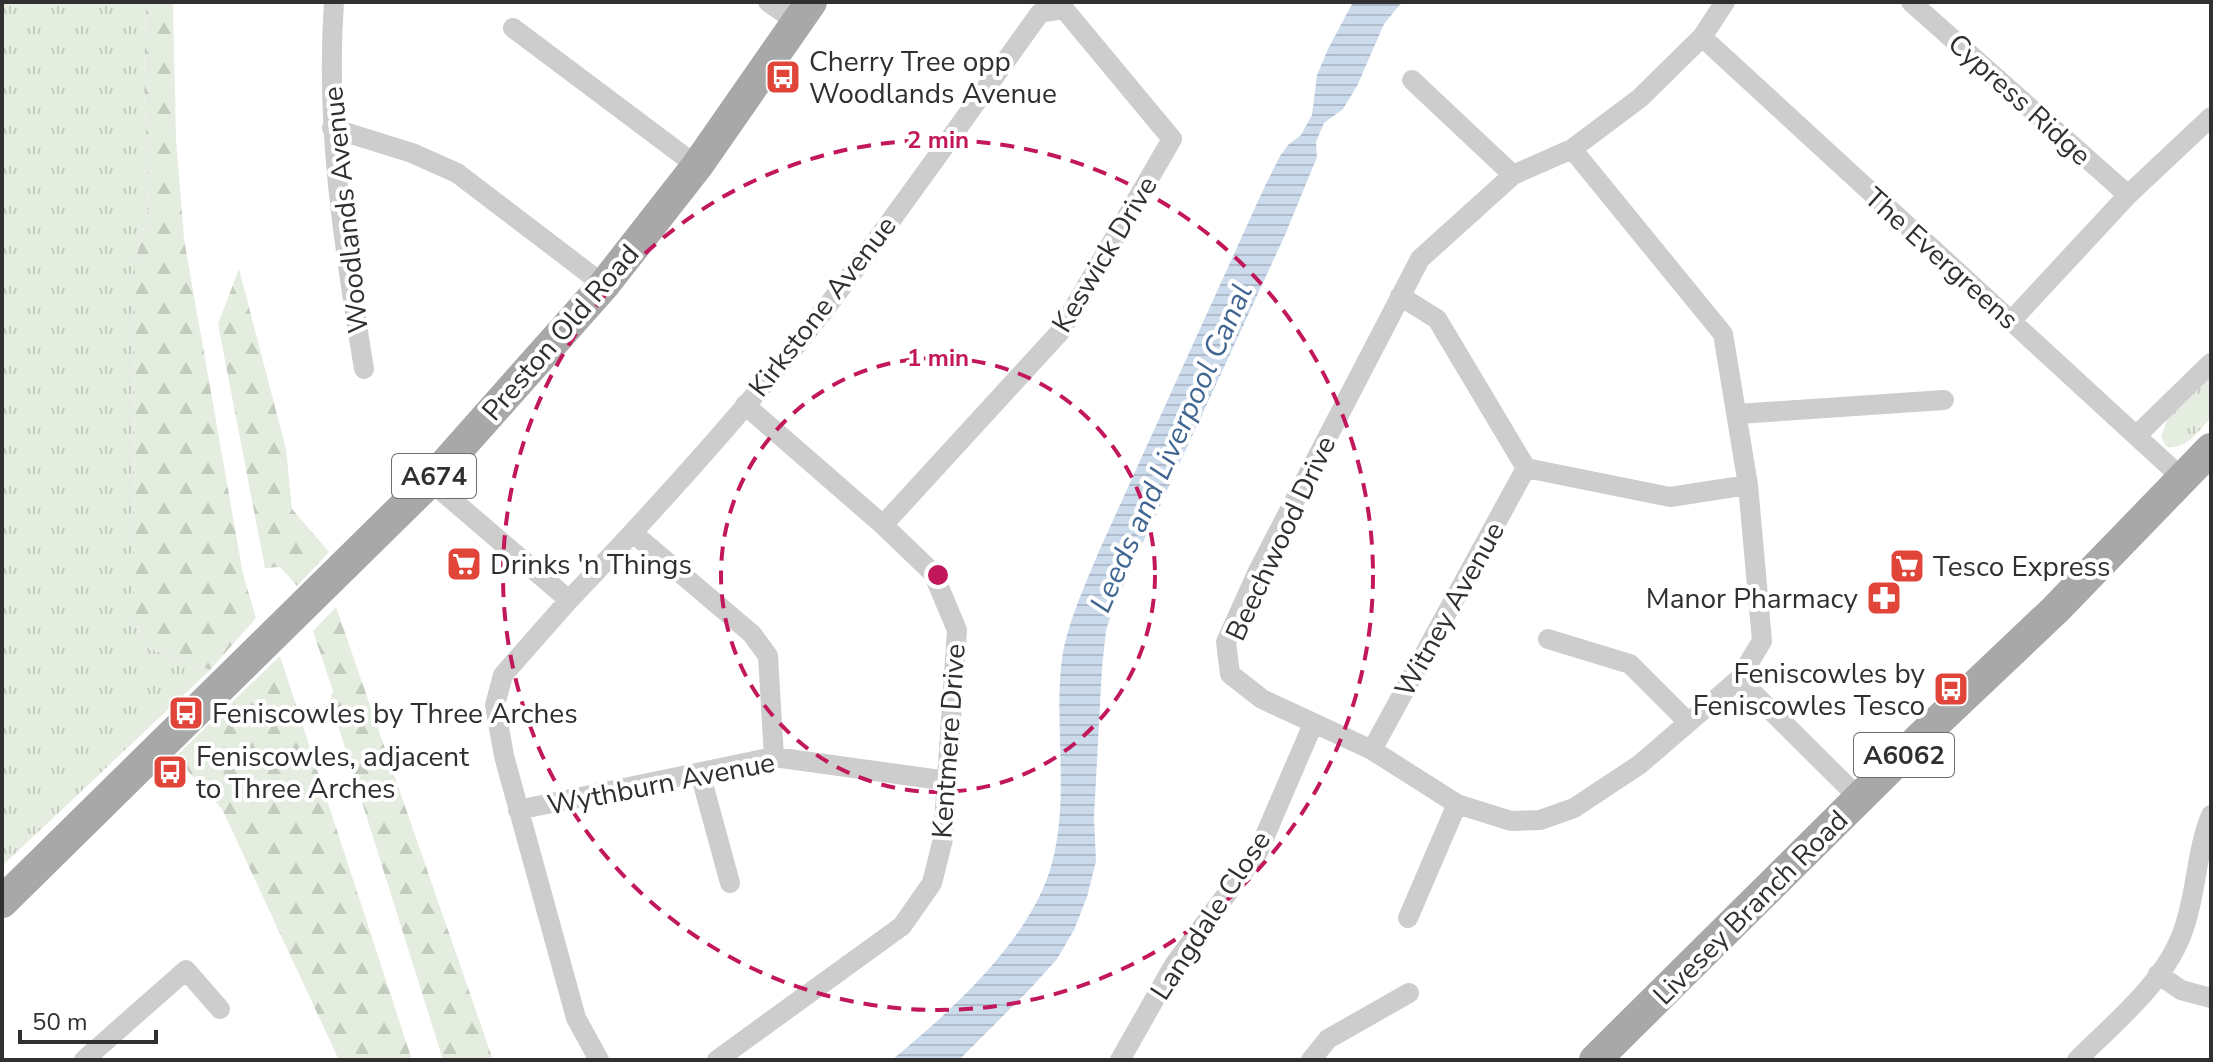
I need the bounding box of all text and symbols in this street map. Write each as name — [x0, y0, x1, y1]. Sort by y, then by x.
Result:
street label: Cypress Ridge — [1939, 25, 2099, 174]
place label: Cherry Tree opp Woodlands Avenue — [809, 43, 1057, 113]
bus stop icon: Cherry Tree opp Woodlands Avenue — [764, 58, 802, 96]
street label: Woodlands Avenue — [314, 85, 378, 335]
text: 2 min — [907, 124, 969, 156]
street label: Keswick Drive — [1043, 169, 1166, 340]
street label: The Evergreens — [1856, 179, 2027, 338]
street label: Kirkstone Avenue — [740, 208, 905, 405]
street label: Preston Old Road — [474, 236, 648, 429]
water label: Leeds and Liverpool Canal — [1080, 277, 1263, 619]
text: 1 min — [907, 342, 969, 374]
street label: Beechwood Drive — [1217, 430, 1345, 647]
road number: A674 — [392, 454, 476, 498]
street label: Witney Avenue — [1386, 515, 1514, 704]
supermarket icon: Drinks 'n Things — [445, 545, 483, 583]
place label: Drinks 'n Things — [490, 546, 692, 584]
supermarket icon: Tesco Express — [1888, 547, 1926, 585]
place label: Tesco Express — [1933, 548, 2111, 586]
centre of rings — [924, 561, 952, 589]
pharmacy icon: Manor Pharmacy — [1865, 579, 1903, 617]
place label: Manor Pharmacy — [1646, 580, 1859, 618]
street label: Kentmere Drive — [923, 642, 975, 840]
place label: Feniscowles by Feniscowles Tesco — [1693, 655, 1926, 725]
bus stop icon: Feniscowles by Feniscowles Tesco — [1932, 670, 1970, 708]
bus stop icon: Feniscowles by Three Arches — [167, 694, 205, 732]
place label: Feniscowles by Three Arches — [212, 695, 578, 733]
road number: A6062 — [1854, 733, 1954, 777]
place label: Feniscowles, adjacent to Three Arches — [196, 738, 469, 808]
street label: Wythburn Avenue — [544, 743, 778, 825]
bus stop icon: Feniscowles, adjacent to Three Arches — [151, 753, 189, 791]
street label: Livesey Branch Road — [1645, 802, 1857, 1014]
street label: Langdale Close — [1142, 824, 1280, 1008]
scale bar — [20, 994, 156, 1044]
text: 50 m — [32, 1006, 88, 1038]

